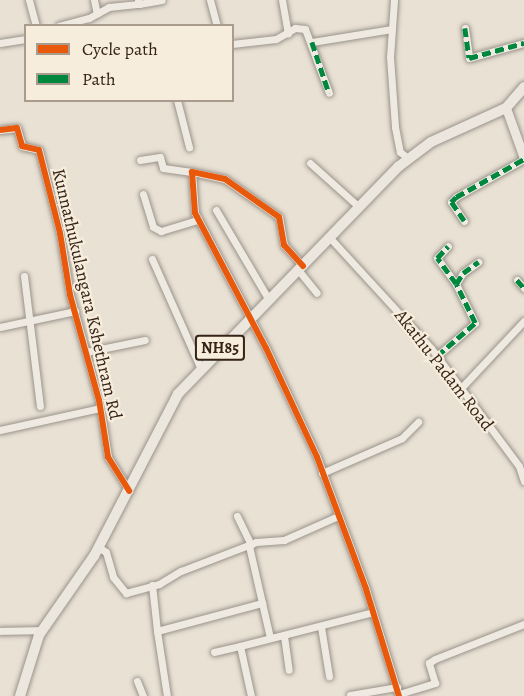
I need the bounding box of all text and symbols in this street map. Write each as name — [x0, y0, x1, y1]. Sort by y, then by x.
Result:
legend — [24, 24, 234, 102]
text: Cycle path — [82, 37, 158, 61]
text: Path — [82, 67, 116, 91]
street label: Kunnathukulangara Kshethram Rd — [48, 166, 126, 422]
street label: Akathu Padam Road — [390, 305, 498, 435]
road number: NH85 — [194, 335, 246, 361]

